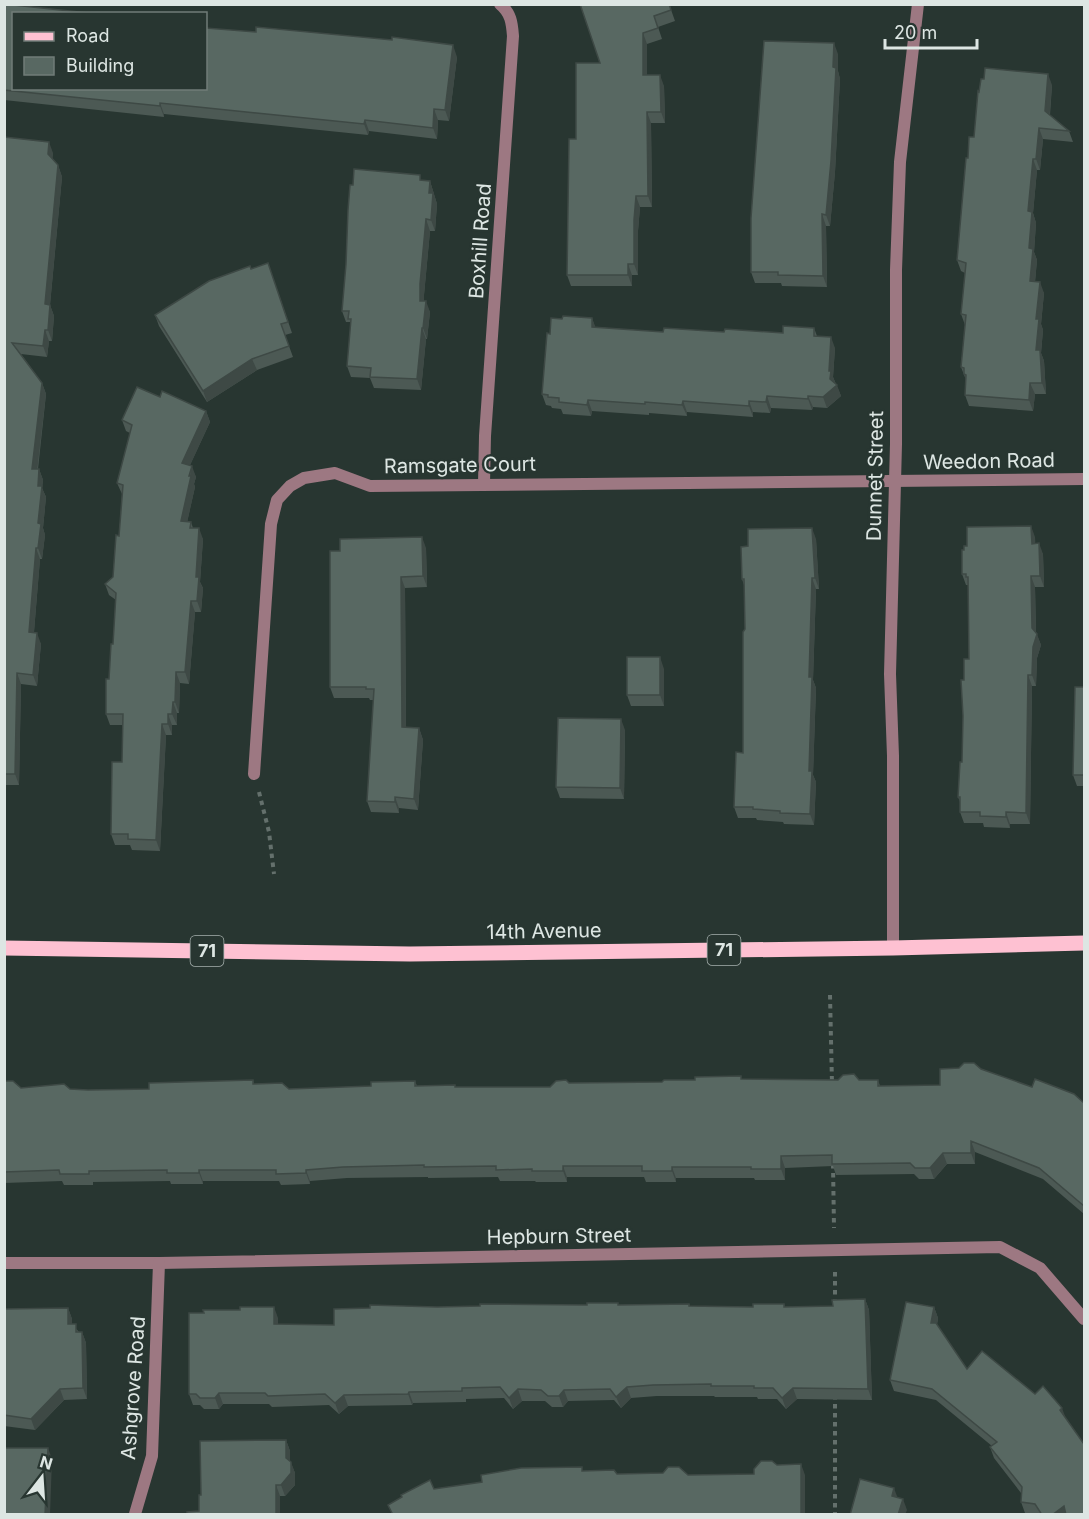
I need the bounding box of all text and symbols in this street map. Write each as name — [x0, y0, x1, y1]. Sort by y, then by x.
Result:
legend — [12, 12, 207, 90]
scale bar — [885, 12, 976, 50]
text: 20 m — [894, 22, 937, 43]
text: Road — [66, 25, 109, 46]
text: Building — [66, 55, 134, 76]
street label: Boxhill Road — [464, 182, 496, 300]
street label: Dunnet Street — [862, 410, 888, 541]
street label: Weedon Road — [923, 448, 1055, 474]
street label: Ramsgate Court — [384, 452, 537, 478]
street label: 14th Avenue — [486, 918, 602, 944]
road number: 71 — [708, 935, 740, 965]
road number: 71 — [190, 936, 224, 966]
street label: Hepburn Street — [487, 1223, 632, 1249]
street label: Ashgrove Road — [116, 1316, 150, 1460]
north arrow — [12, 1447, 72, 1507]
text: N — [38, 1451, 55, 1474]

